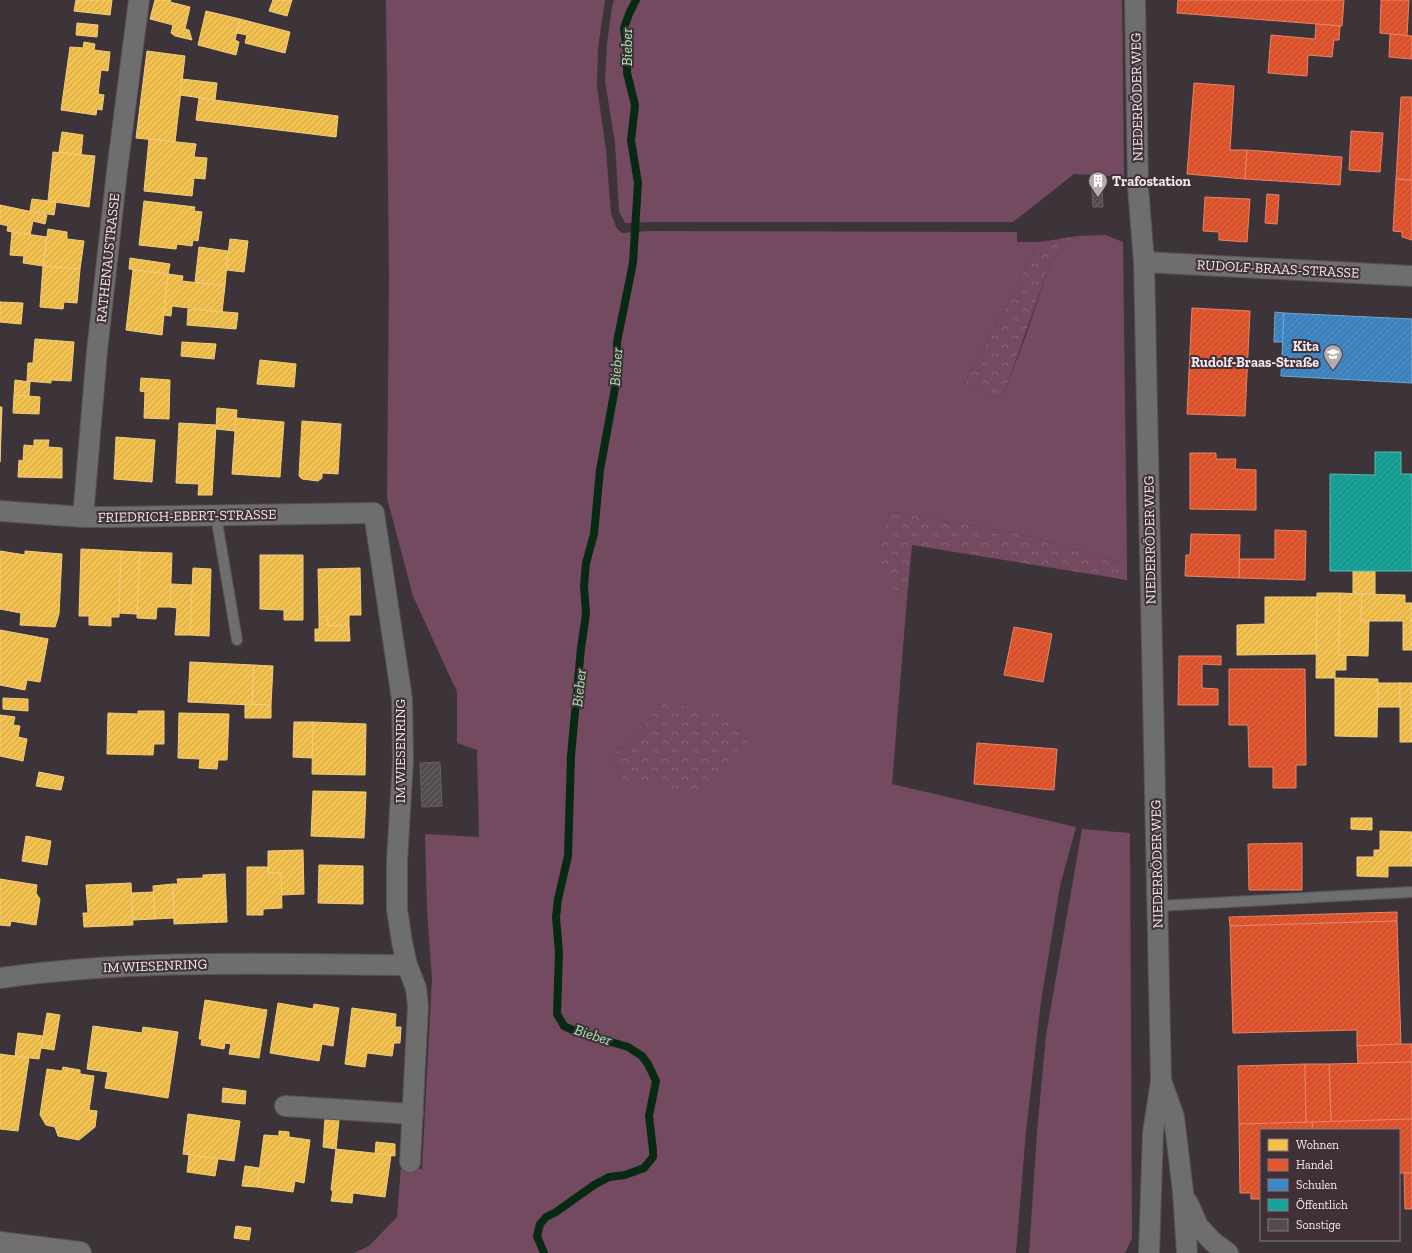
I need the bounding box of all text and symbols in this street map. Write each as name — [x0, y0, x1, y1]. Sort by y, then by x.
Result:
water label: Bieber — [618, 27, 636, 66]
street label: NIEDERRÖDER WEG — [1127, 32, 1147, 161]
building icon: Trafostation — [1087, 170, 1109, 198]
place label: Trafostation — [1112, 173, 1192, 190]
street label: RATHENAUSTRASSE — [93, 192, 123, 324]
street label: RUDOLF-BRAAS-STRASSE — [1196, 256, 1360, 282]
place label: Kita Rudolf-Braas-Straße — [1191, 338, 1319, 371]
school or university icon: Kita Rudolf-Braas-Straße — [1322, 343, 1344, 371]
water label: Bieber — [606, 346, 626, 387]
street label: NIEDERRÖDER WEG — [1140, 475, 1160, 604]
street label: FRIEDRICH-EBERT-STRASSE — [98, 506, 276, 526]
water label: Bieber — [568, 667, 590, 708]
street label: IM WIESENRING — [392, 698, 409, 803]
street label: NIEDERRÖDER WEG — [1147, 799, 1167, 928]
street label: IM WIESENRING — [103, 956, 208, 976]
water label: Bieber — [572, 1021, 615, 1050]
legend — [1260, 1129, 1400, 1241]
text: Wohnen — [1296, 1138, 1339, 1152]
text: Handel — [1296, 1158, 1333, 1172]
text: Schulen — [1296, 1178, 1337, 1192]
text: Öffentlich — [1296, 1198, 1348, 1212]
text: Sonstige — [1296, 1218, 1341, 1232]

